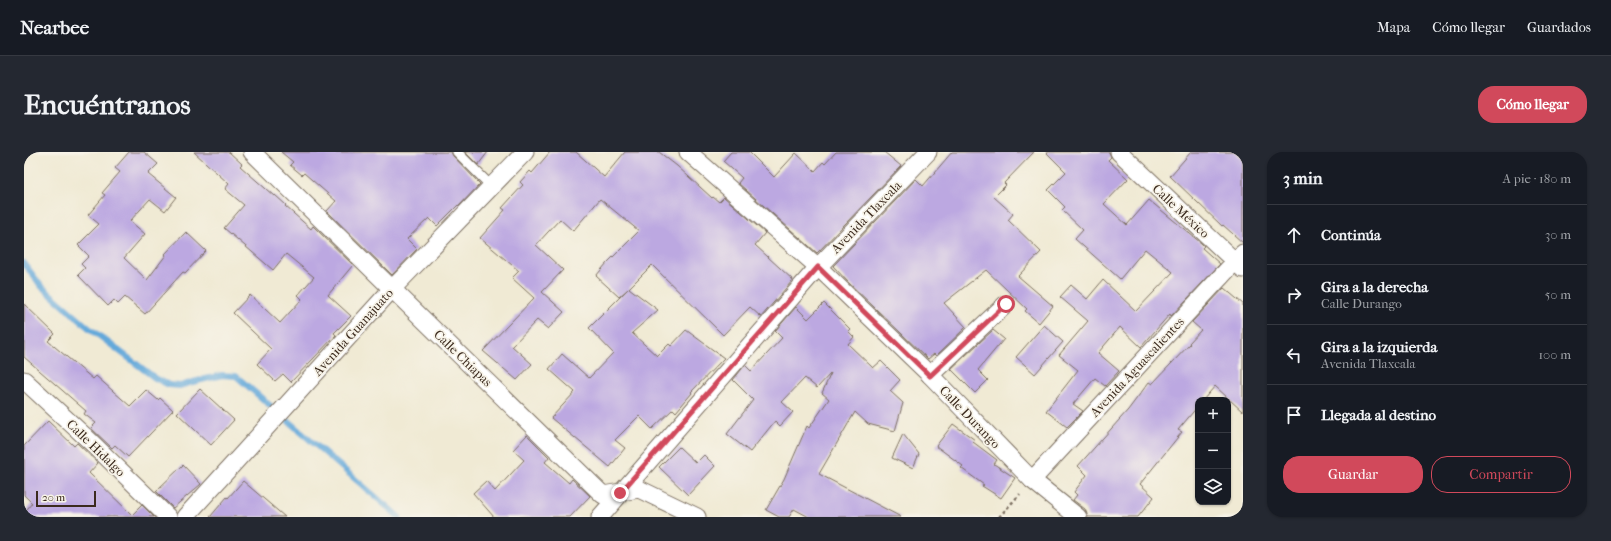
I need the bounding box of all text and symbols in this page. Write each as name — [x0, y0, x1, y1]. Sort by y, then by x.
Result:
text: Nearbee — [20, 17, 89, 39]
text: Mapa — [1377, 19, 1410, 36]
text: Cómo llegar — [1432, 19, 1505, 36]
text: Guardados — [1527, 19, 1591, 36]
button: Cómo llegar — [1478, 86, 1587, 123]
text: Encuéntranos — [24, 88, 191, 121]
text: 3 min — [1283, 168, 1323, 188]
text: A pie · 180 m — [1502, 171, 1571, 186]
street label: Avenida Tlaxcala — [827, 177, 905, 257]
street label: Calle México — [1150, 181, 1213, 241]
icon: ahead — [1283, 224, 1305, 246]
text: Continúa — [1321, 226, 1381, 244]
text: 30 m — [1545, 227, 1571, 242]
text: Gira a la derecha — [1321, 278, 1428, 296]
icon: right — [1283, 284, 1305, 306]
street label: Avenida Guanajuato — [309, 285, 396, 379]
text: 50 m — [1545, 287, 1571, 302]
route start — [997, 295, 1015, 313]
text: Calle Durango — [1321, 296, 1402, 311]
street label: Avenida Aguascalientes — [1086, 314, 1187, 421]
street label: Calle Chiapas — [431, 327, 495, 390]
text: Gira a la izquierda — [1321, 338, 1437, 356]
icon: left — [1283, 344, 1305, 366]
text: 100 m — [1538, 347, 1571, 362]
text: Avenida Tlaxcala — [1321, 356, 1416, 371]
street label: Calle Durango — [936, 383, 1004, 452]
map controls — [1195, 397, 1231, 505]
button: + — [1195, 397, 1231, 433]
icon: arrive — [1283, 404, 1305, 426]
text: Llegada al destino — [1321, 406, 1436, 424]
street label: Calle Hidalgo — [64, 416, 129, 480]
button: − — [1195, 433, 1231, 469]
button: Guardar — [1283, 456, 1423, 493]
button: Compartir — [1431, 456, 1571, 493]
button: layers — [1195, 469, 1231, 505]
route end — [611, 484, 629, 502]
scale bar — [36, 489, 96, 508]
text: 20 m — [42, 491, 65, 504]

